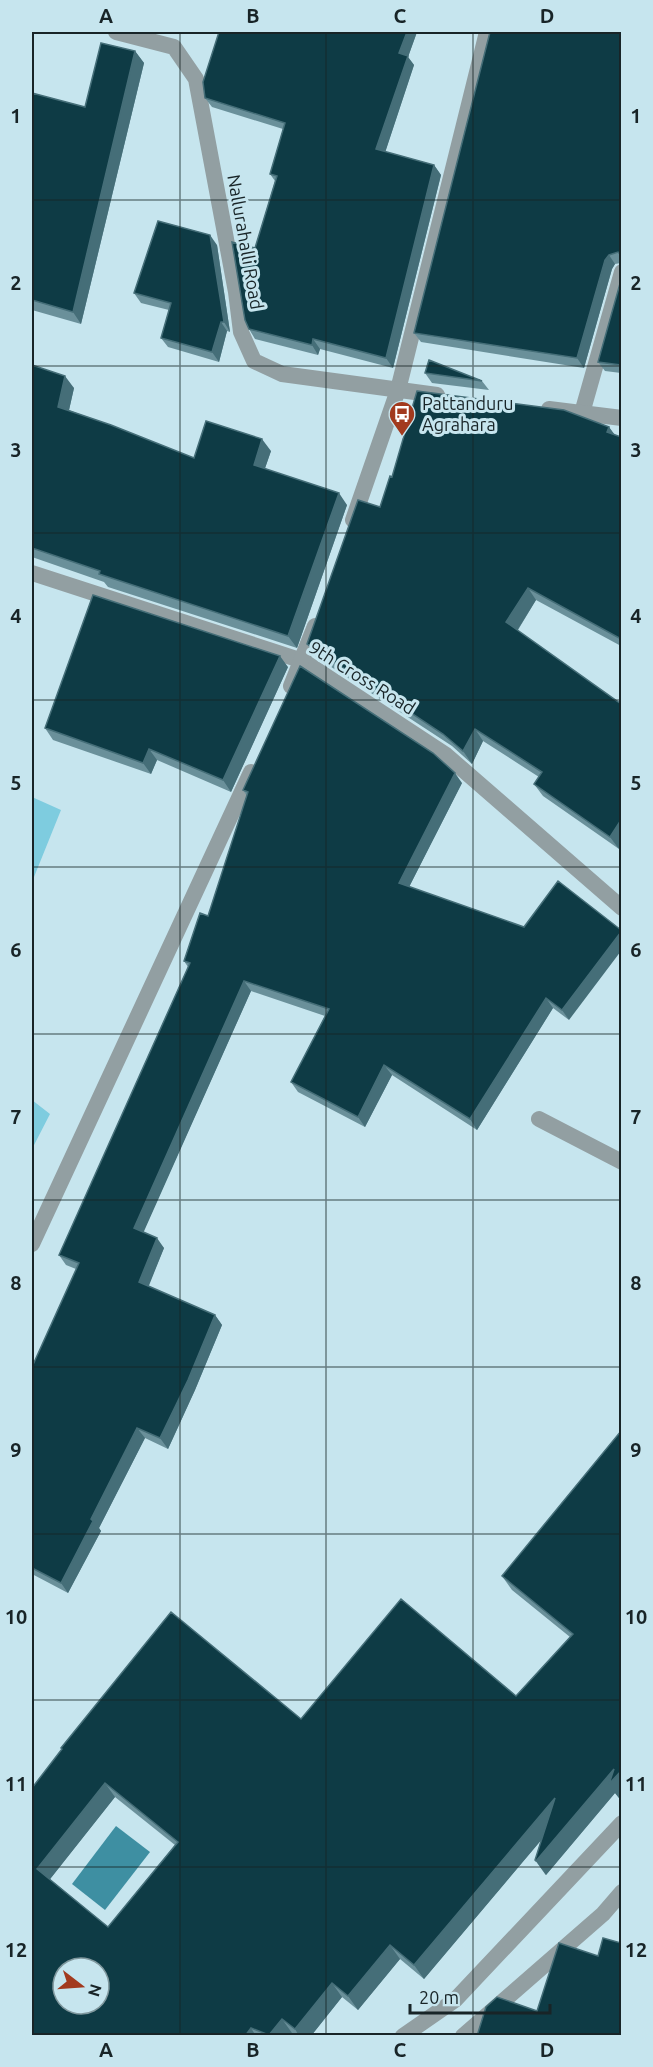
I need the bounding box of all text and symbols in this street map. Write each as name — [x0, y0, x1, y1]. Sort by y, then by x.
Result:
text: A — [99, 4, 113, 27]
text: B — [246, 4, 260, 27]
text: C — [394, 4, 407, 27]
text: D — [540, 4, 554, 27]
text: 1 — [10, 104, 22, 127]
text: 1 — [630, 104, 642, 127]
street label: Nallurahalli Road — [224, 173, 268, 311]
text: 2 — [10, 271, 22, 294]
text: 2 — [630, 271, 642, 294]
place label: Pattanduru Agrahara — [422, 393, 513, 434]
bus stop icon: Pattanduru Agrahara — [387, 399, 417, 437]
text: 3 — [10, 438, 22, 461]
text: 3 — [630, 438, 642, 461]
text: 4 — [10, 604, 22, 627]
text: 4 — [630, 604, 642, 627]
street label: 9th Cross Road — [306, 637, 419, 718]
text: 5 — [10, 771, 22, 794]
text: 5 — [630, 771, 642, 794]
text: 6 — [10, 938, 22, 961]
text: 6 — [630, 938, 642, 961]
text: 7 — [10, 1105, 22, 1128]
text: 7 — [630, 1105, 642, 1128]
text: 8 — [10, 1271, 22, 1294]
text: 8 — [630, 1271, 642, 1294]
text: 9 — [10, 1438, 22, 1461]
text: 9 — [630, 1438, 642, 1461]
text: 10 — [5, 1605, 27, 1628]
text: 10 — [625, 1605, 647, 1628]
text: 11 — [5, 1772, 27, 1795]
text: 11 — [625, 1772, 647, 1795]
text: 12 — [5, 1938, 27, 1961]
text: 12 — [625, 1938, 647, 1961]
north arrow — [51, 1956, 111, 2016]
scale bar — [410, 1977, 550, 2015]
text: N — [85, 1982, 106, 1999]
text: 20 m — [419, 1987, 459, 2007]
text: A — [99, 2038, 113, 2061]
text: B — [246, 2038, 260, 2061]
text: C — [394, 2038, 407, 2061]
text: D — [540, 2038, 554, 2061]

